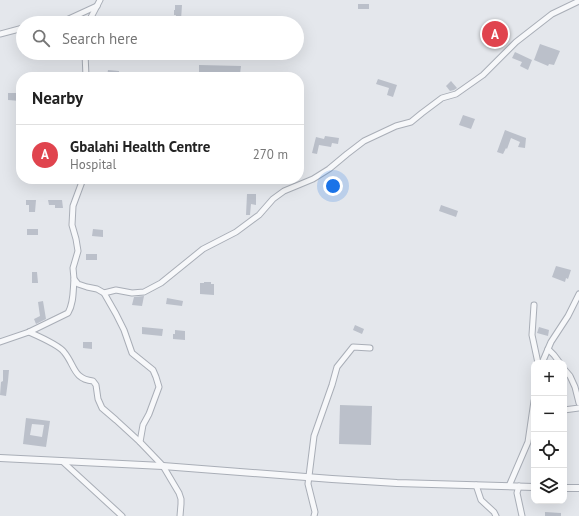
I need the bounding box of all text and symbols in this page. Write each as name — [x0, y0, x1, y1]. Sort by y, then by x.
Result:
search box — [16, 16, 304, 60]
pin: A — [482, 19, 508, 49]
icon: search — [30, 27, 52, 49]
text: Search here — [62, 29, 138, 48]
text: Nearby — [32, 87, 83, 109]
text: Gbalahi Health Centre — [70, 137, 210, 156]
text: A — [41, 146, 49, 163]
text: 270 m — [253, 146, 288, 163]
text: Hospital — [70, 156, 116, 173]
your location — [323, 176, 343, 196]
map controls — [531, 360, 567, 504]
button: + — [531, 360, 567, 396]
button: − — [531, 396, 567, 432]
button: locate — [531, 432, 567, 468]
button: layers — [531, 468, 567, 504]

